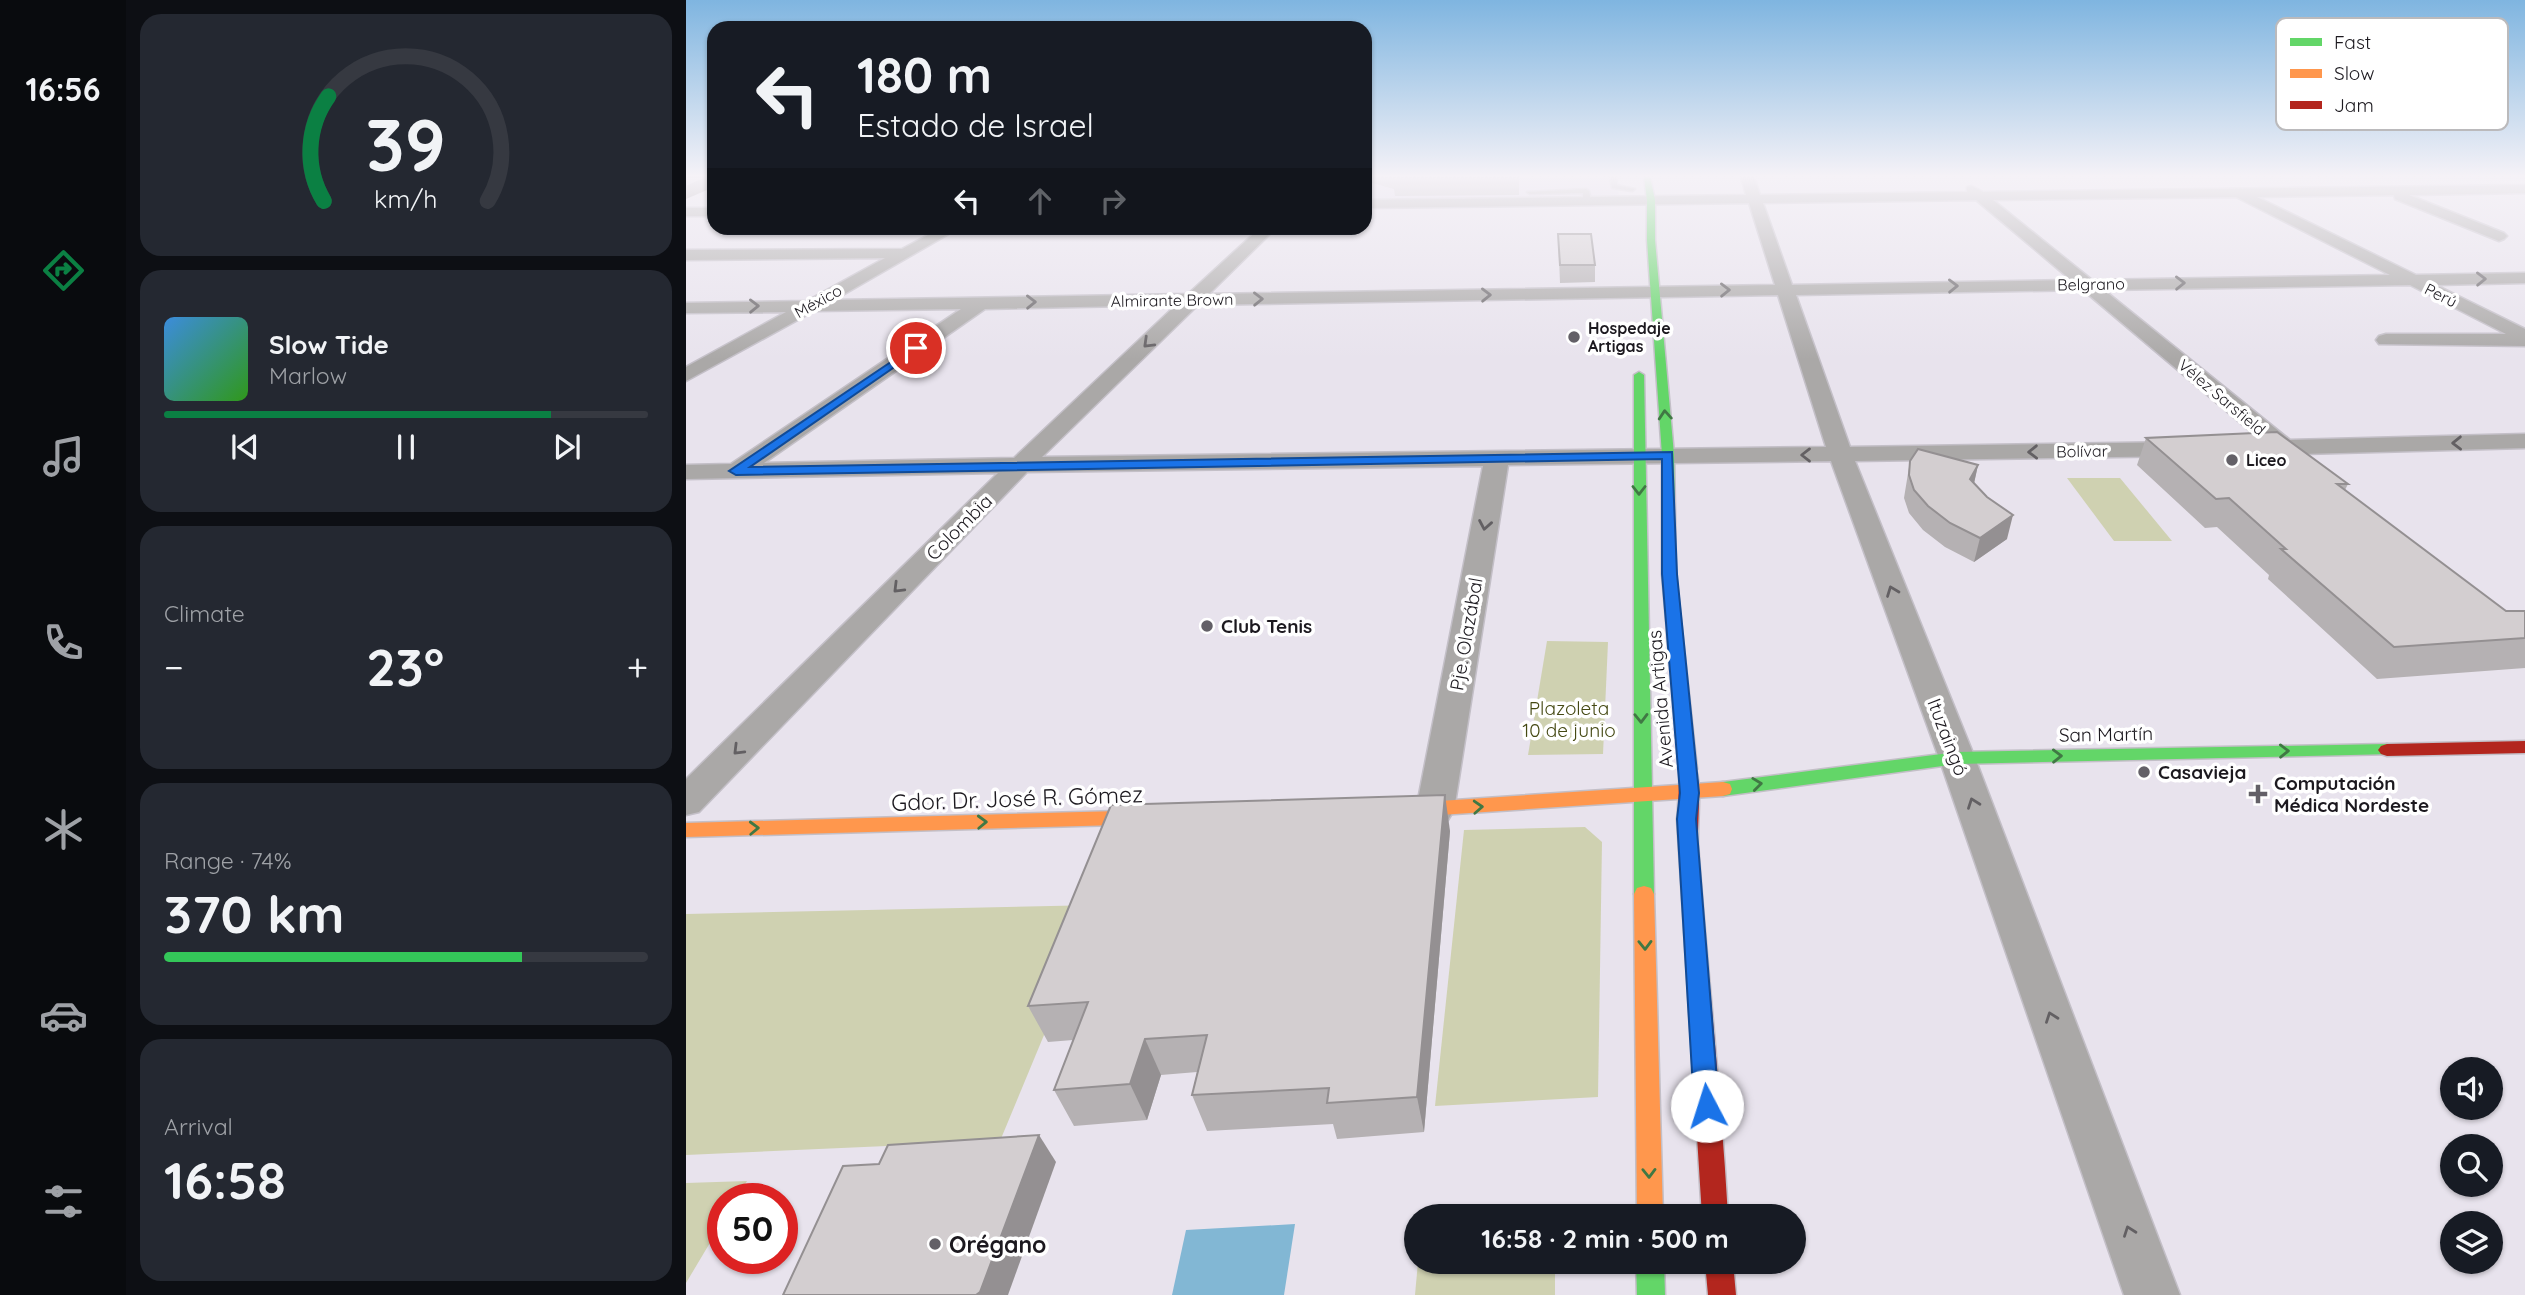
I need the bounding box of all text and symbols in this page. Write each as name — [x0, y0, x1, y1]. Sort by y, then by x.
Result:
legend — [2276, 18, 2508, 130]
text: Fast — [2334, 30, 2371, 54]
text: 180 m — [857, 44, 992, 105]
icon: left — [742, 49, 833, 140]
text: Slow — [2334, 61, 2375, 85]
text: 16:56 — [25, 69, 101, 109]
text: Jam — [2334, 93, 2374, 117]
text: 39 — [366, 98, 446, 189]
text: Estado de Israel — [857, 105, 1094, 145]
icon: left — [948, 182, 986, 220]
icon: ahead — [1021, 182, 1059, 220]
icon: right — [1094, 182, 1132, 220]
text: km/h — [374, 183, 438, 214]
icon: directions — [39, 246, 88, 295]
one-way arrow — [2476, 271, 2487, 287]
street label: Belgrano — [2057, 273, 2125, 295]
one-way arrow — [2176, 275, 2186, 291]
street label: Perú — [2421, 278, 2461, 312]
one-way arrow — [1948, 279, 1959, 294]
street label: México — [791, 280, 845, 322]
one-way arrow — [1720, 283, 1731, 298]
one-way arrow — [1481, 287, 1491, 303]
street label: Almirante Brown — [1110, 289, 1234, 311]
one-way arrow — [1253, 291, 1264, 307]
one-way arrow — [1026, 294, 1036, 310]
one-way arrow — [749, 299, 760, 314]
pin — [886, 318, 946, 378]
place label: Hospedaje Artigas — [1588, 318, 1671, 356]
text: Slow Tide — [269, 328, 389, 361]
icon: arrive — [897, 329, 935, 367]
marker: Hospedaje Artigas — [1566, 329, 1582, 345]
one-way arrow — [1143, 334, 1156, 347]
street label: Vélez Sarsfield — [2174, 355, 2270, 439]
text: Marlow — [269, 361, 347, 390]
one-way arrow — [1658, 409, 1673, 420]
icon: previous — [226, 428, 264, 466]
icon: pause — [387, 428, 425, 466]
icon: next — [548, 428, 586, 466]
icon: music — [39, 432, 88, 481]
one-way arrow — [2451, 435, 2462, 451]
street label: Bolívar — [2056, 441, 2108, 461]
one-way arrow — [2028, 444, 2038, 460]
one-way arrow — [1800, 447, 1811, 463]
place label: Liceo — [2246, 450, 2287, 470]
marker: Liceo — [2224, 452, 2240, 468]
one-way arrow — [1632, 485, 1647, 496]
street label: Colombia — [921, 489, 997, 565]
one-way arrow — [1478, 519, 1493, 531]
street label: Pje. Olazábal — [1444, 576, 1488, 692]
one-way arrow — [894, 580, 907, 593]
one-way arrow — [1887, 585, 1901, 597]
text: Climate — [164, 599, 245, 628]
place label: Club Tenis — [1221, 614, 1312, 638]
icon: phone — [39, 618, 88, 667]
marker: Club Tenis — [1199, 618, 1215, 634]
street label: Avenida Artigas — [1642, 629, 1678, 769]
text: 23° — [366, 634, 444, 699]
text: − — [164, 643, 184, 691]
text: + — [627, 643, 648, 691]
street label: Ituzaingó — [1922, 695, 1974, 779]
park label: Plazoleta 10 de junio — [1522, 696, 1616, 742]
one-way arrow — [1633, 713, 1648, 724]
street label: San Martín — [2059, 721, 2153, 747]
one-way arrow — [734, 741, 747, 754]
one-way arrow — [2279, 744, 2290, 759]
one-way arrow — [2052, 748, 2062, 764]
place label: Casavieja — [2158, 760, 2246, 784]
marker: Casavieja — [2136, 764, 2152, 780]
place label: Computación Médica Nordeste — [2274, 771, 2429, 817]
one-way arrow — [1752, 776, 1763, 791]
street label: Gdor. Dr. José R. Gómez — [891, 779, 1143, 817]
marker: Computación Médica Nordeste — [2248, 784, 2268, 804]
one-way arrow — [1967, 798, 1981, 810]
one-way arrow — [1473, 800, 1484, 815]
icon: climate — [39, 805, 88, 854]
one-way arrow — [977, 814, 987, 830]
one-way arrow — [749, 820, 760, 836]
text: Range · 74% — [164, 846, 292, 875]
text: 370 km — [164, 881, 345, 946]
one-way arrow — [1637, 941, 1653, 951]
icon: car — [39, 991, 88, 1040]
one-way arrow — [2045, 1012, 2059, 1024]
map controls — [2440, 1057, 2503, 1274]
button: sound — [2440, 1057, 2503, 1120]
position arrow — [1670, 1069, 1744, 1143]
text: Arrival — [164, 1112, 233, 1141]
button: search — [2440, 1134, 2503, 1197]
text: 16:58 — [164, 1147, 286, 1212]
one-way arrow — [1641, 1168, 1657, 1179]
icon: filters — [39, 1177, 88, 1226]
speed limit sign: 50 — [707, 1183, 798, 1274]
button: layers — [2440, 1211, 2503, 1274]
text: 16:58 · 2 min · 500 m — [1481, 1222, 1729, 1255]
one-way arrow — [2123, 1225, 2137, 1237]
place label: Orégano — [949, 1230, 1046, 1259]
marker: Orégano — [927, 1236, 943, 1252]

